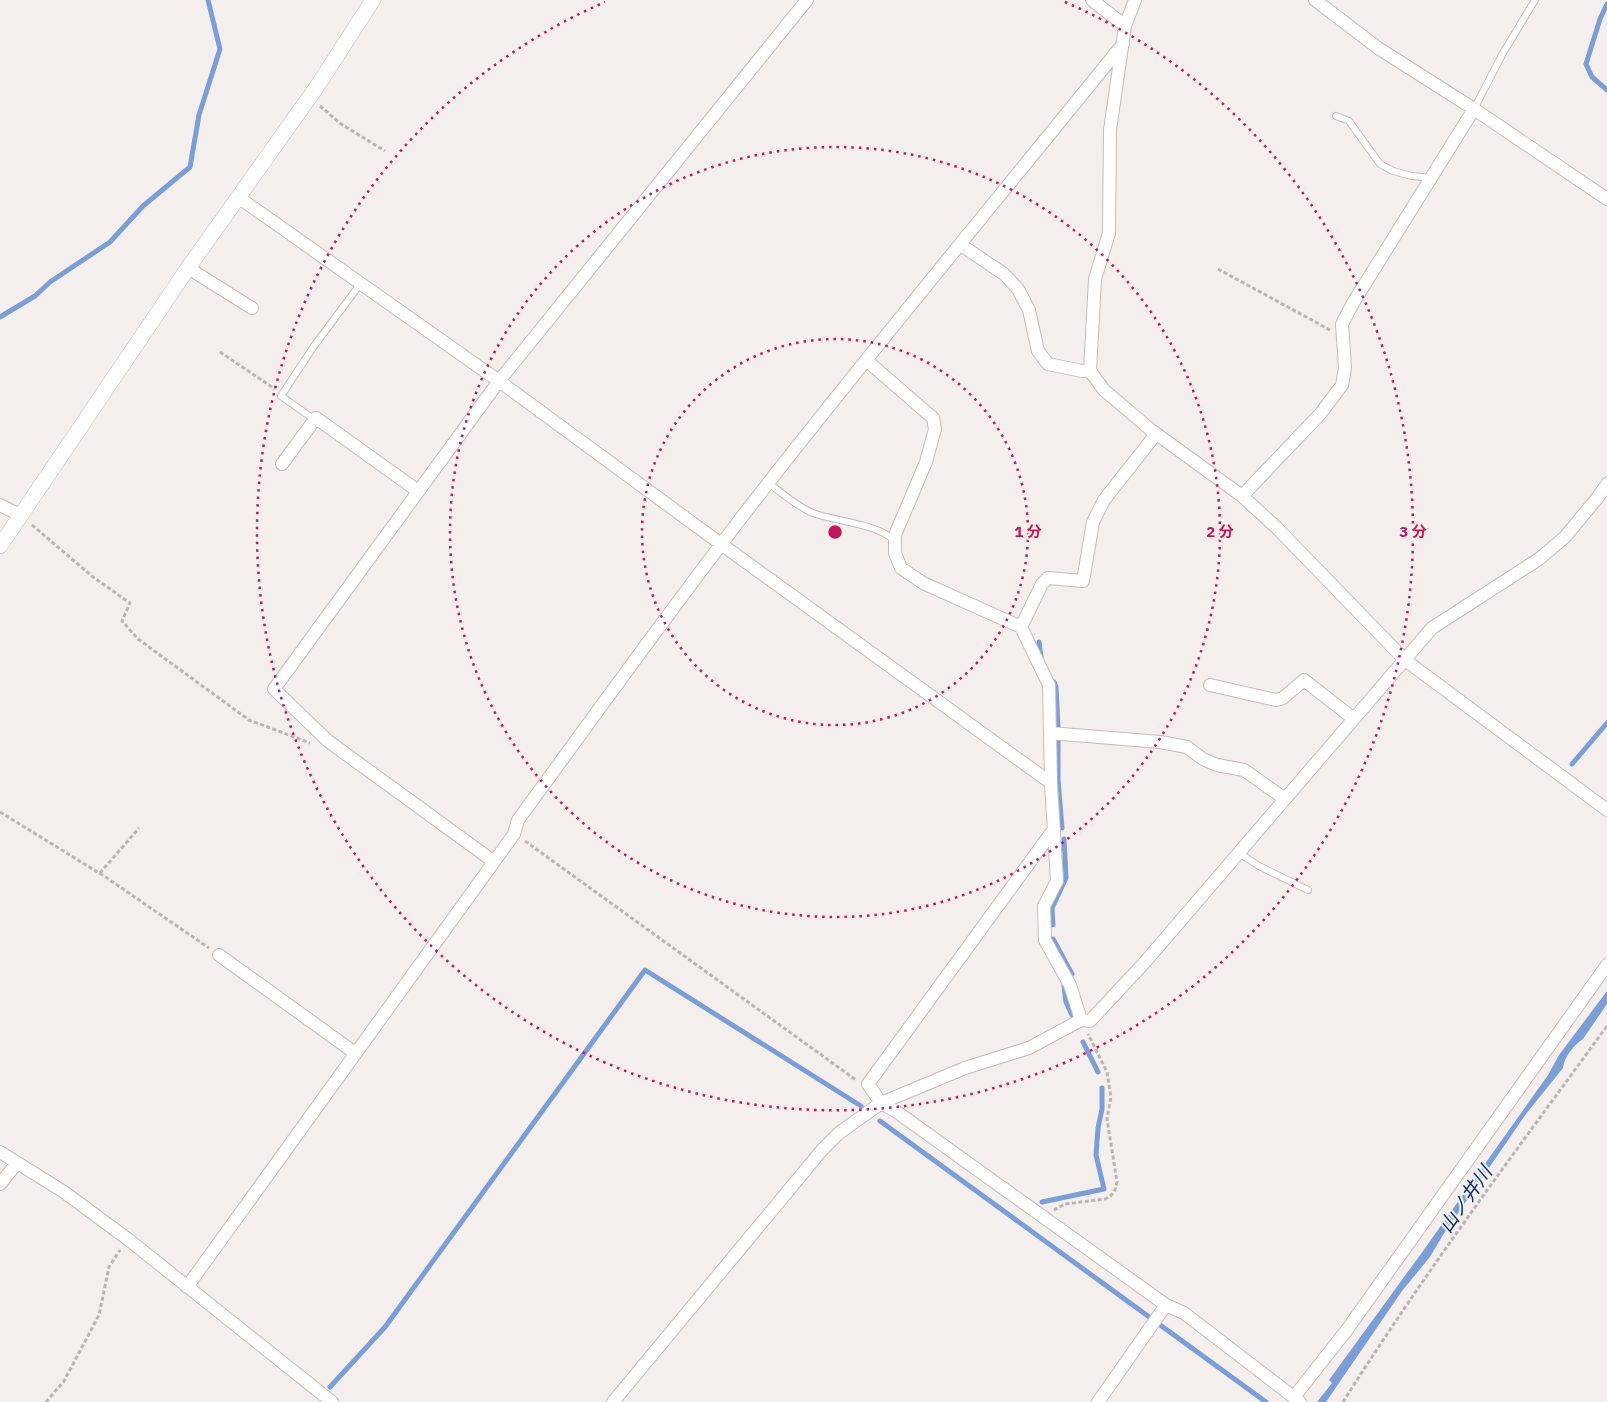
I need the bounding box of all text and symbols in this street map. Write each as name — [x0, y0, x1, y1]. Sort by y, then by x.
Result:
text: 1 分 — [1014, 522, 1042, 541]
text: 2 分 — [1206, 522, 1234, 541]
text: 3 分 — [1399, 522, 1427, 541]
centre of rings — [826, 523, 844, 541]
water label: 山ノ井川 — [1433, 1159, 1498, 1237]

